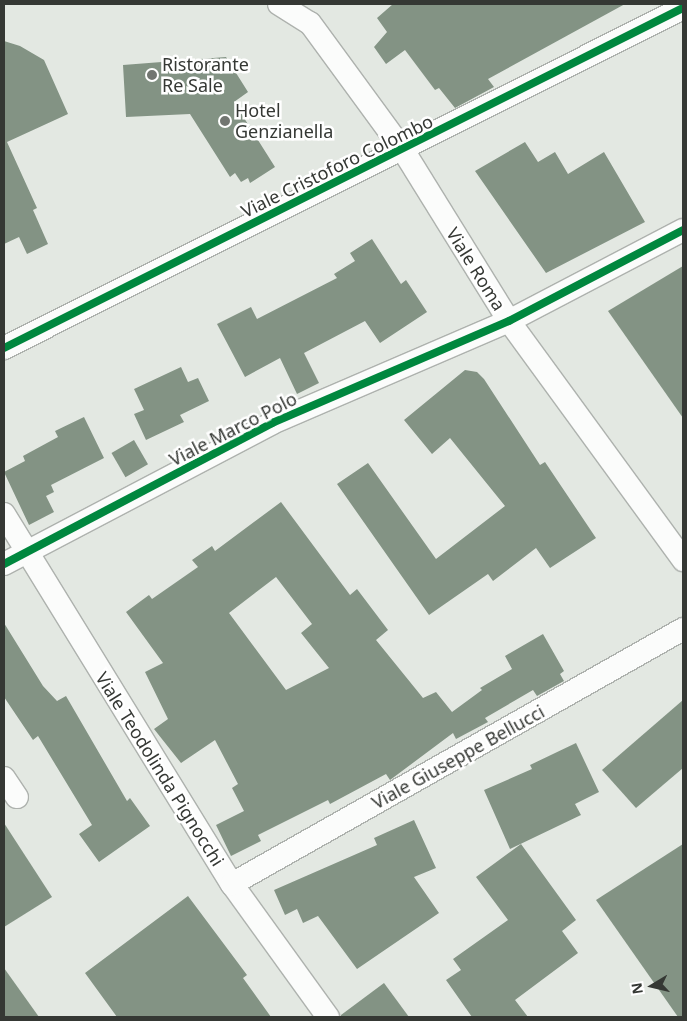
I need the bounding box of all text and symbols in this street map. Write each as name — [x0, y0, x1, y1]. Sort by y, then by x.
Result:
place label: Ristorante Re Sale — [162, 54, 249, 96]
marker: Ristorante Re Sale — [146, 69, 158, 81]
place label: Hotel Genzianella — [235, 100, 333, 142]
street label: Viale Cristoforo Colombo — [238, 110, 436, 222]
marker: Hotel Genzianella — [219, 115, 231, 127]
street label: Viale Roma — [442, 223, 510, 315]
street label: Viale Marco Polo — [166, 388, 300, 470]
street label: Viale Teodolinda Pignocchi — [91, 668, 229, 870]
street label: Viale Giuseppe Bellucci — [368, 701, 548, 813]
north arrow — [627, 961, 677, 1011]
text: N — [626, 981, 647, 996]

